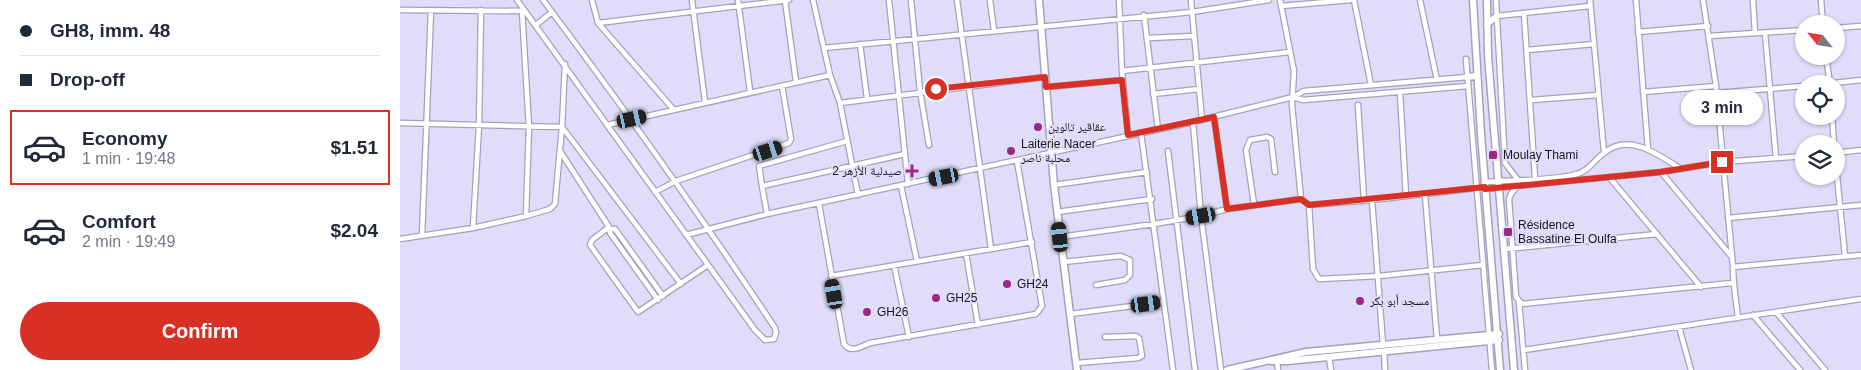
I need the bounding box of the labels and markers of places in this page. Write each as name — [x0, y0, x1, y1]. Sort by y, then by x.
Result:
place label: عقاقير تالوين — [1048, 120, 1106, 134]
marker: عقاقير تالوين — [1032, 121, 1044, 133]
place label: Laiterie Nacer محلبة ناصر — [1020, 137, 1096, 165]
marker: Laiterie Nacer محلبة ناصر — [1005, 145, 1017, 157]
place label: Moulay Thami — [1503, 148, 1578, 162]
marker: Moulay Thami — [1487, 149, 1499, 161]
place label: صيدلية الأزهر 2 — [832, 164, 902, 178]
marker: صيدلية الأزهر 2 — [906, 165, 918, 177]
place label: Résidence Bassatine El Oulfa — [1518, 218, 1617, 246]
marker: Résidence Bassatine El Oulfa — [1502, 226, 1514, 238]
place label: GH24 — [1017, 277, 1049, 291]
marker: GH24 — [1001, 278, 1013, 290]
place label: GH25 — [946, 291, 978, 305]
marker: GH25 — [930, 292, 942, 304]
place label: مسجد أبو بكر — [1369, 294, 1429, 308]
marker: مسجد أبو بكر — [1354, 295, 1366, 307]
place label: GH26 — [877, 305, 909, 319]
marker: GH26 — [861, 306, 873, 318]

